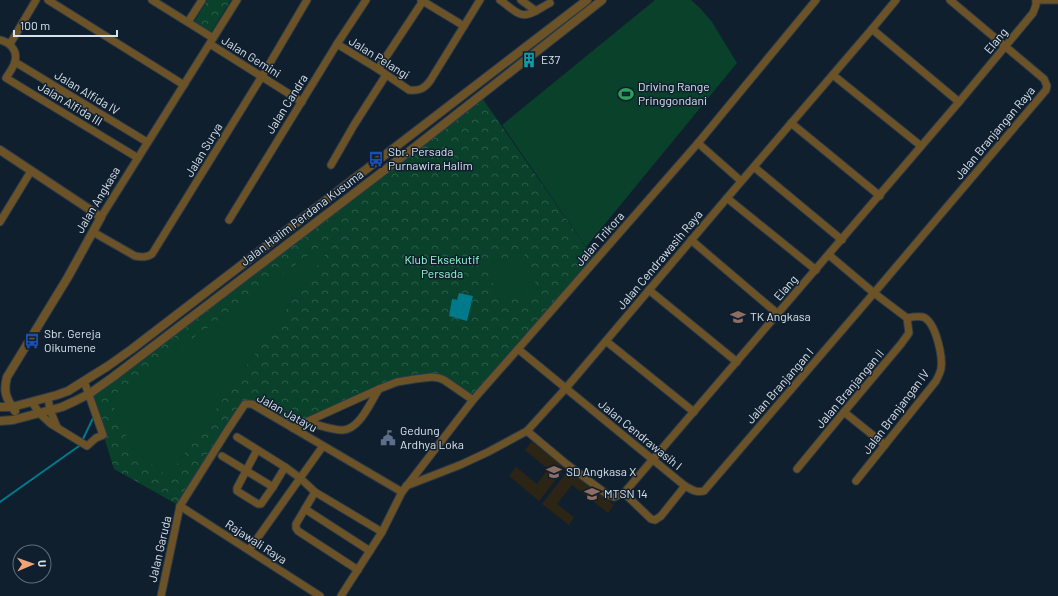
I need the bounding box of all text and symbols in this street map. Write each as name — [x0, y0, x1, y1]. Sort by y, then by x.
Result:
scale bar — [14, 12, 117, 38]
text: 100 m — [20, 18, 50, 32]
street label: Elang — [981, 25, 1010, 56]
street label: Jalan Gemini — [219, 32, 284, 80]
street label: Jalan Pelangi — [347, 33, 412, 81]
building icon: E37 — [520, 51, 538, 69]
place label: E37 — [541, 52, 560, 66]
street label: Jalan Alfida IV — [52, 67, 123, 117]
street label: Jalan Candra — [262, 71, 310, 136]
street label: Jalan Alfida III — [36, 78, 105, 128]
place label: Driving Range Pringgondani — [638, 79, 710, 107]
street label: Jalan Branjangan Raya — [951, 83, 1037, 182]
sports icon: Driving Range Pringgondani — [617, 85, 635, 103]
street label: Jalan Surya — [182, 120, 225, 179]
place label: Sbr. Persada Purnawira Halim — [388, 144, 473, 172]
bus stop icon: Sbr. Persada Purnawira Halim — [367, 150, 385, 168]
street label: Jalan Angkasa — [72, 164, 122, 235]
street label: Jalan Halim Perdana Kusuma — [237, 166, 366, 268]
street label: Jalan Cendrawasih Raya — [614, 207, 705, 312]
street label: Jalan Trikora — [572, 208, 627, 268]
park label: Klub Eksekutif Persada — [404, 252, 480, 280]
street label: Elang — [770, 272, 800, 303]
school or university icon: TK Angkasa — [729, 308, 747, 326]
place label: TK Angkasa — [750, 309, 811, 323]
place label: Sbr. Gereja Oikumene — [44, 326, 101, 354]
bus stop icon: Sbr. Gereja Oikumene — [23, 332, 41, 350]
street label: Jalan Branjangan I — [743, 345, 816, 426]
street label: Jalan Branjangan II — [812, 346, 886, 431]
street label: Jalan Branjangan IV — [859, 366, 932, 457]
street label: Jalan Jatayu — [255, 390, 320, 434]
street label: Jalan Cendrawasih I — [596, 396, 685, 472]
place label: Gedung Ardhya Loka — [400, 423, 464, 451]
public building icon: Gedung Ardhya Loka — [379, 429, 397, 447]
school or university icon: SD Angkasa X — [545, 463, 563, 481]
place label: SD Angkasa X — [566, 464, 636, 478]
school or university icon: MTSN 14 — [583, 485, 601, 503]
place label: MTSN 14 — [604, 486, 648, 500]
street label: Jalan Garuda — [145, 514, 173, 583]
street label: Rajawali Raya — [223, 516, 290, 566]
north arrow — [12, 544, 52, 584]
text: U — [36, 560, 49, 567]

